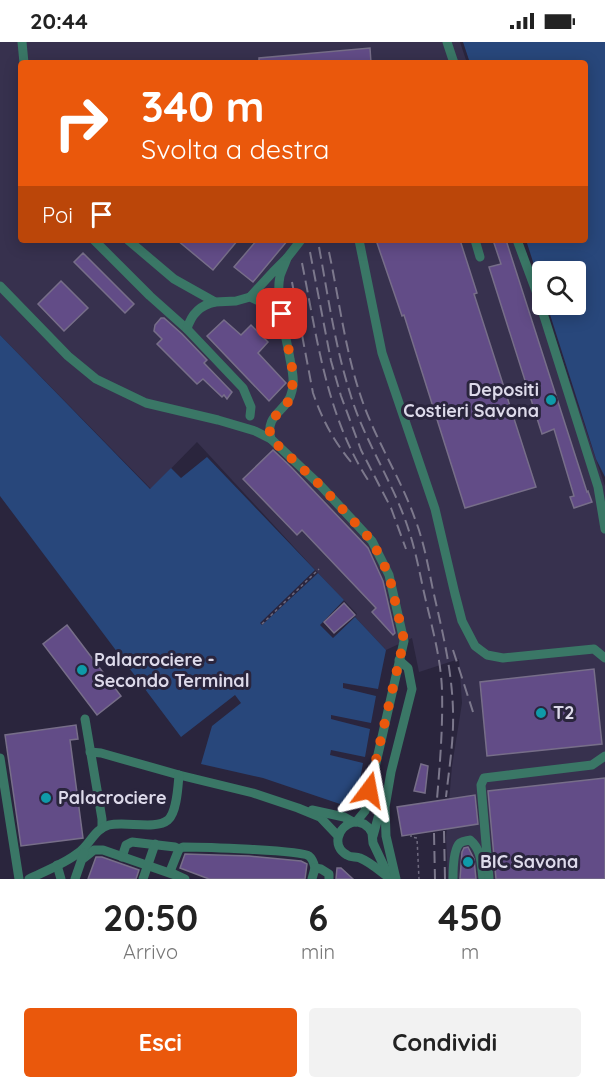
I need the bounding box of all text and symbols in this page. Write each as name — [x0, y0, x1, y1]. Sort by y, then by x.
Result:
text: 20:44 — [30, 7, 88, 35]
text: 340 m — [141, 80, 265, 133]
icon: right — [42, 84, 120, 162]
text: Svolta a destra — [141, 132, 329, 166]
icon: arrive — [85, 198, 118, 231]
text: Poi — [42, 201, 73, 229]
map controls — [532, 261, 586, 315]
button: search — [532, 261, 586, 315]
pin — [256, 288, 307, 339]
icon: arrive — [265, 297, 298, 330]
place label: Depositi Costieri Savona — [403, 378, 539, 422]
marker: Depositi Costieri Savona — [544, 393, 558, 407]
place label: Palacrociere - Secondo Terminal — [94, 648, 250, 692]
marker: Palacrociere - Secondo Terminal — [75, 663, 89, 677]
place label: T2 — [553, 701, 575, 724]
marker: T2 — [534, 706, 548, 720]
position arrow — [337, 758, 401, 822]
place label: Palacrociere — [58, 786, 167, 809]
marker: Palacrociere — [39, 791, 53, 805]
place label: BIC Savona — [480, 850, 578, 873]
marker: BIC Savona — [461, 855, 475, 869]
text: 20:50 — [103, 895, 198, 940]
text: 6 — [308, 895, 328, 940]
text: 450 — [438, 895, 502, 940]
text: Arrivo — [123, 939, 178, 964]
text: min — [301, 939, 335, 964]
text: m — [461, 939, 479, 964]
button: Esci — [24, 1008, 297, 1077]
button: Condividi — [309, 1008, 581, 1077]

